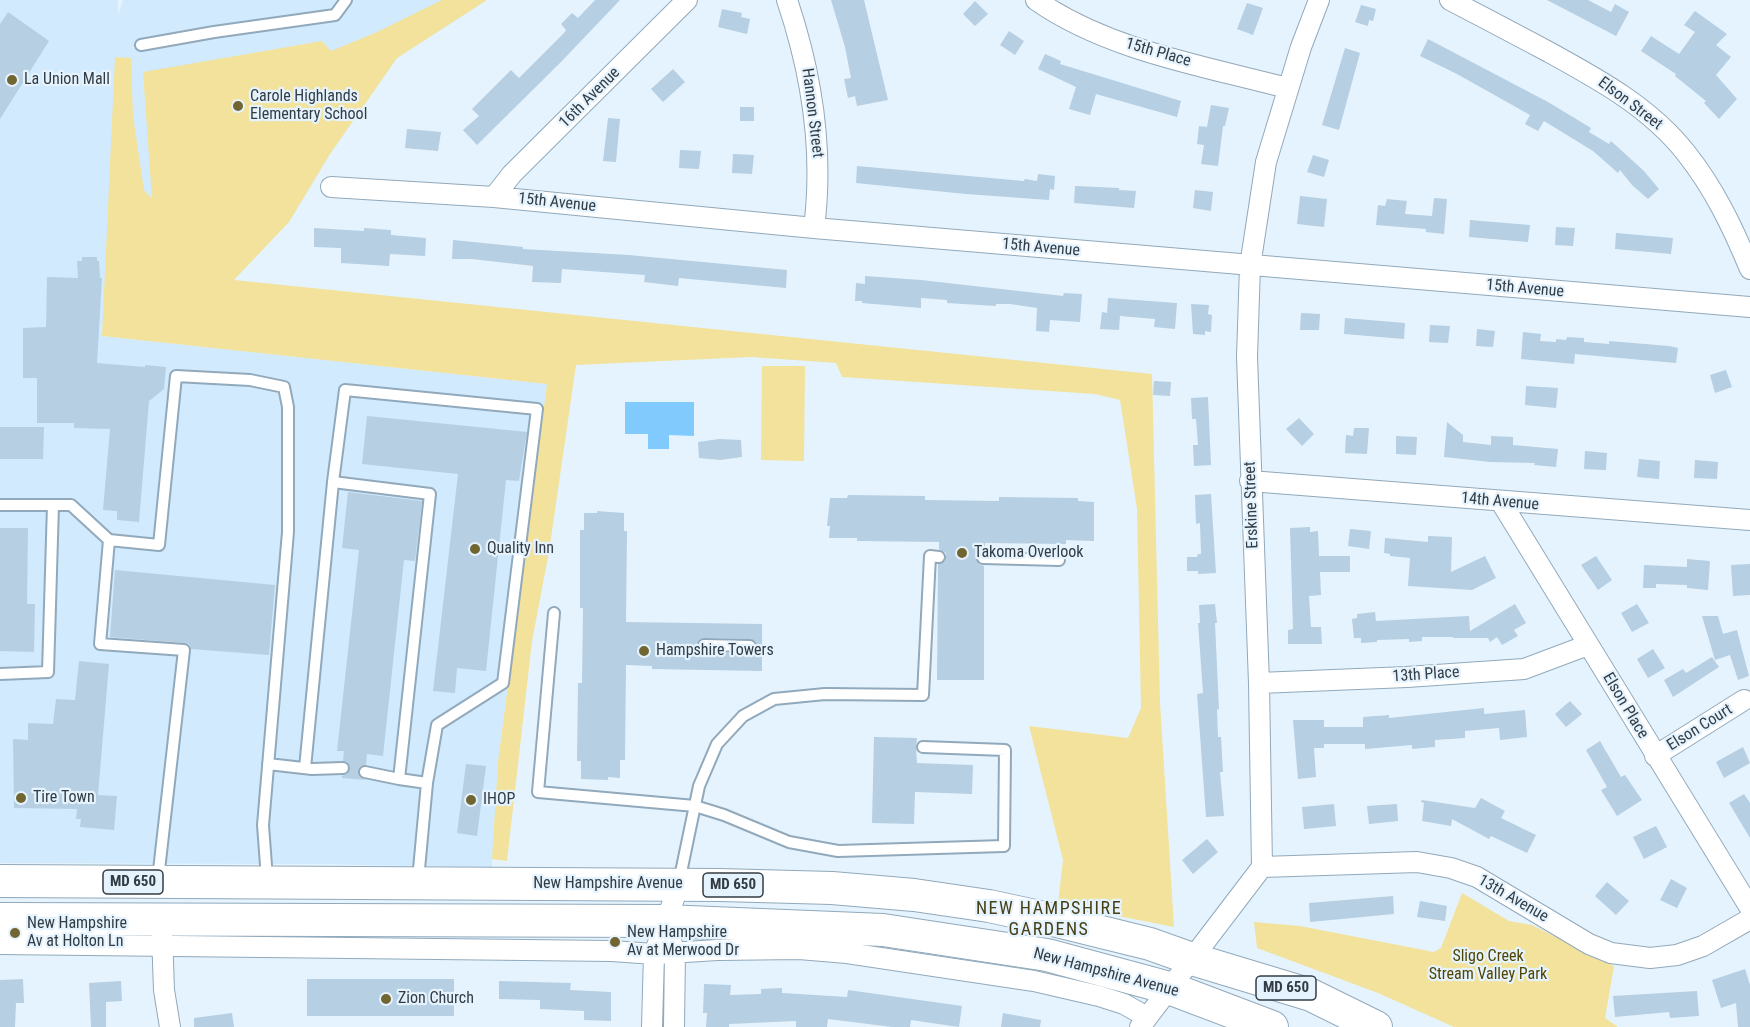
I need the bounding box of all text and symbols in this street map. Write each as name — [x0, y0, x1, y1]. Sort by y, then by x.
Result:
street label: 15th Place — [1123, 35, 1193, 71]
street label: 16th Avenue — [556, 64, 624, 132]
street label: Hannon Street — [797, 67, 827, 159]
place label: La Union Mall — [24, 70, 110, 90]
marker: La Union Mall — [5, 73, 19, 87]
street label: Elson Street — [1594, 74, 1666, 134]
place label: Carole Highlands Elementary School — [250, 87, 367, 125]
marker: Carole Highlands Elementary School — [231, 99, 245, 113]
street label: 15th Avenue — [517, 189, 597, 217]
street label: 15th Avenue — [1001, 235, 1081, 261]
street label: 15th Avenue — [1485, 276, 1565, 302]
street label: Erskine Street — [1241, 461, 1263, 549]
street label: 14th Avenue — [1460, 489, 1540, 515]
place label: Quality Inn — [487, 539, 554, 559]
marker: Quality Inn — [468, 542, 482, 556]
place label: Takoma Overlook — [974, 543, 1083, 563]
marker: Takoma Overlook — [955, 546, 969, 560]
place label: Hampshire Towers — [656, 641, 774, 661]
marker: Hampshire Towers — [637, 644, 651, 658]
street label: 13th Place — [1392, 663, 1460, 687]
street label: Elson Place — [1598, 670, 1652, 742]
street label: Elson Court — [1664, 700, 1736, 756]
place label: Tire Town — [33, 788, 95, 808]
place label: IHOP — [483, 790, 515, 810]
marker: Tire Town — [14, 791, 28, 805]
marker: IHOP — [464, 793, 478, 807]
road number: MD 650 — [103, 870, 163, 894]
street label: 13th Avenue — [1474, 871, 1552, 927]
road number: MD 650 — [703, 873, 763, 897]
street label: New Hampshire Avenue — [533, 874, 683, 894]
district label: NEW HAMPSHIRE GARDENS — [976, 898, 1122, 940]
place label: New Hampshire Av at Holton Ln — [27, 914, 127, 952]
place label: New Hampshire Av at Merwood Dr — [627, 923, 739, 961]
marker: New Hampshire Av at Holton Ln — [8, 926, 22, 940]
marker: New Hampshire Av at Merwood Dr — [608, 935, 622, 949]
street label: New Hampshire Avenue — [1031, 944, 1181, 1002]
park label: Sligo Creek Stream Valley Park — [1429, 947, 1547, 985]
road number: MD 650 — [1256, 976, 1316, 1000]
place label: Zion Church — [398, 989, 474, 1009]
marker: Zion Church — [379, 992, 393, 1006]

